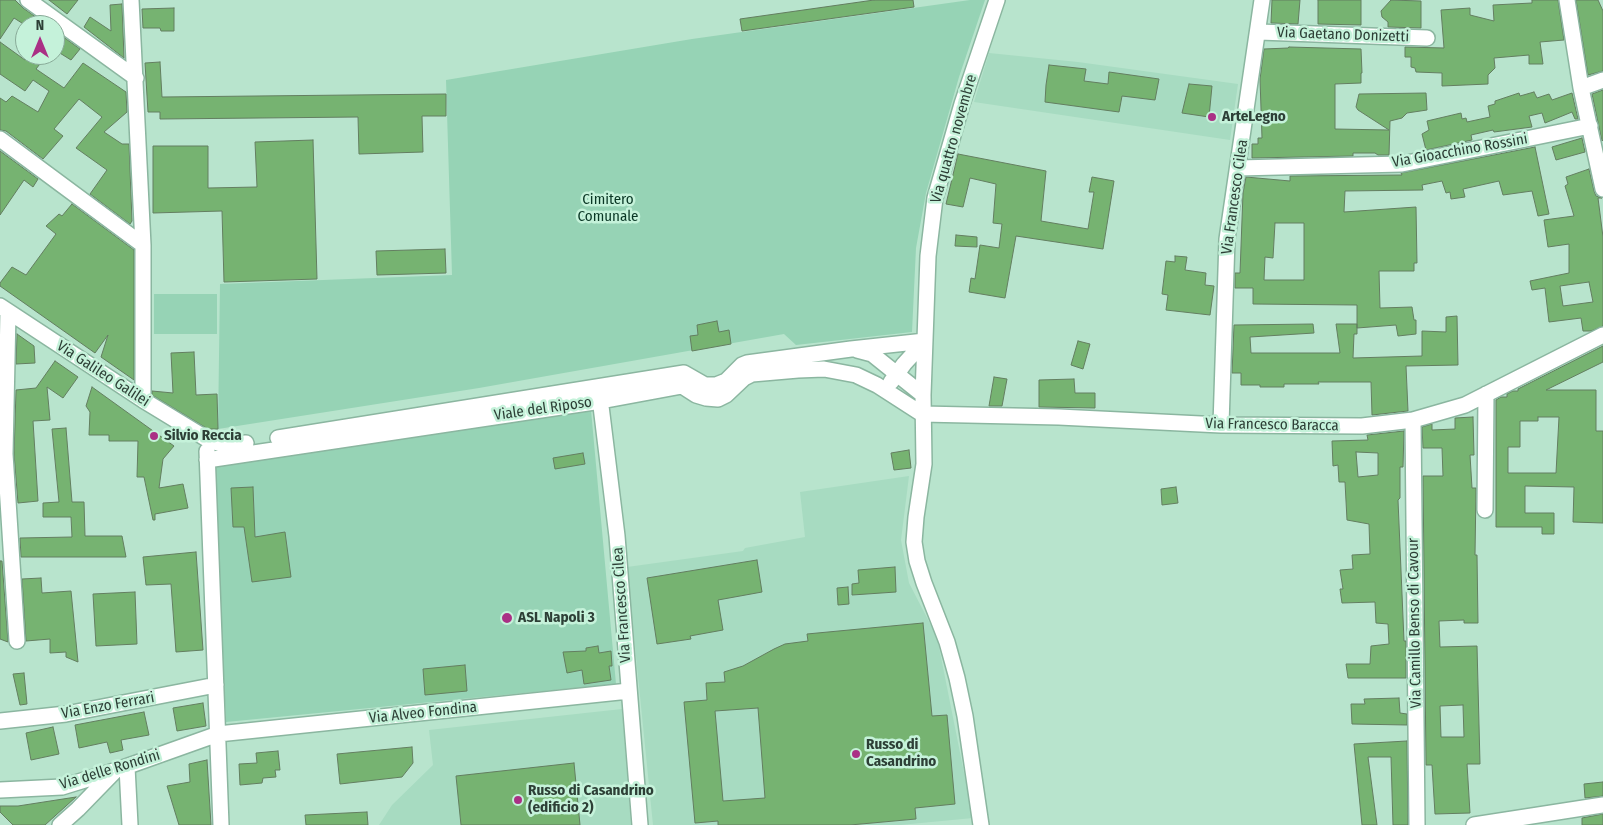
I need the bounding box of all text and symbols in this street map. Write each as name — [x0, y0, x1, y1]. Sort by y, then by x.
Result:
north arrow — [15, 15, 65, 65]
text: N — [36, 17, 44, 34]
street label: Via Gaetano Donizetti — [1277, 24, 1409, 46]
street label: Via quattro novembre — [927, 73, 981, 205]
place label: ArteLegno — [1222, 108, 1286, 126]
marker: ArteLegno — [1206, 111, 1218, 123]
street label: Via Gioacchino Rossini — [1391, 130, 1529, 172]
street label: Via Francesco Cilea — [1218, 138, 1252, 256]
park label: Cimitero Comunale — [578, 191, 638, 226]
street label: Via Galileo Galilei — [53, 337, 153, 411]
street label: Viale del Riposo — [493, 393, 593, 425]
street label: Via Francesco Baracca — [1205, 415, 1339, 435]
place label: Silvio Reccia — [164, 427, 242, 445]
marker: Silvio Reccia — [148, 430, 160, 442]
street label: Via Camillo Benso di Cavour — [1405, 538, 1425, 708]
street label: Via Francesco Cilea — [609, 547, 635, 663]
place label: ASL Napoli 3 — [518, 609, 595, 627]
marker: ASL Napoli 3 — [500, 611, 514, 625]
street label: Via Enzo Ferrari — [60, 689, 156, 723]
street label: Via Alveo Fondina — [368, 698, 478, 728]
place label: Russo di Casandrino — [866, 736, 936, 771]
street label: Via delle Rondini — [58, 746, 162, 794]
marker: Russo di Casandrino — [850, 748, 862, 760]
place label: Russo di Casandrino (edificio 2) — [528, 782, 654, 817]
marker: Russo di Casandrino (edificio 2) — [512, 794, 524, 806]

